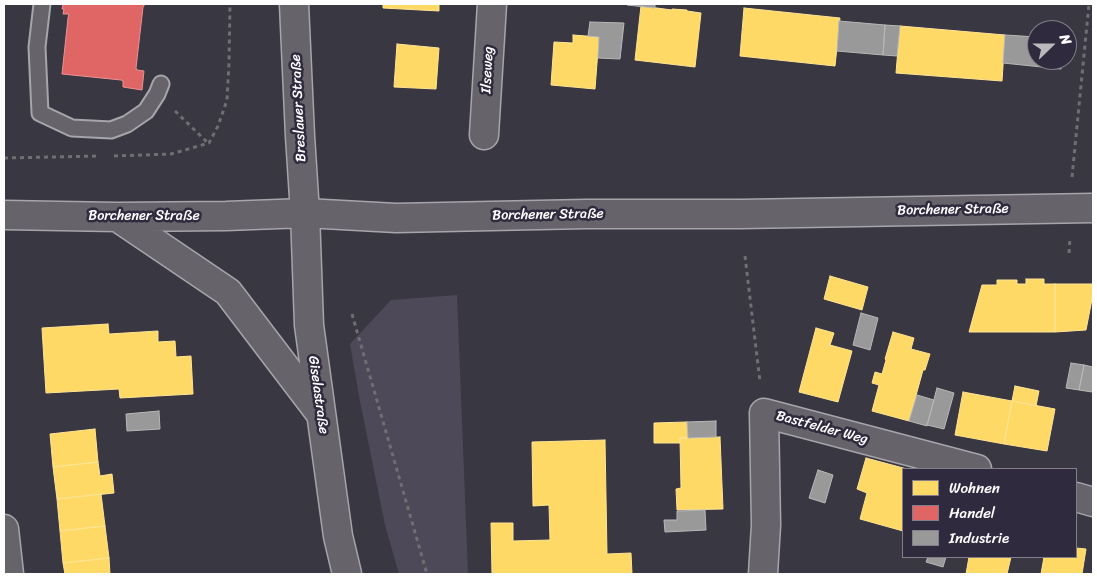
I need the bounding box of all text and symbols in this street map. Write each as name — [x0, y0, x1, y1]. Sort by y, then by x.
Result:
north arrow — [1027, 20, 1077, 70]
text: N — [1052, 30, 1079, 49]
street label: Ilseweg — [478, 46, 498, 94]
street label: Breslauer Straße — [288, 54, 310, 162]
street label: Borchener Straße — [897, 201, 1009, 219]
street label: Borchener Straße — [492, 206, 604, 224]
street label: Borchener Straße — [88, 208, 200, 224]
street label: Giselastraße — [304, 355, 332, 435]
street label: Bastfelder Weg — [774, 408, 870, 448]
legend — [902, 468, 1077, 558]
text: Wohnen — [949, 475, 1000, 501]
text: Handel — [949, 500, 995, 526]
text: Industrie — [949, 525, 1009, 551]

